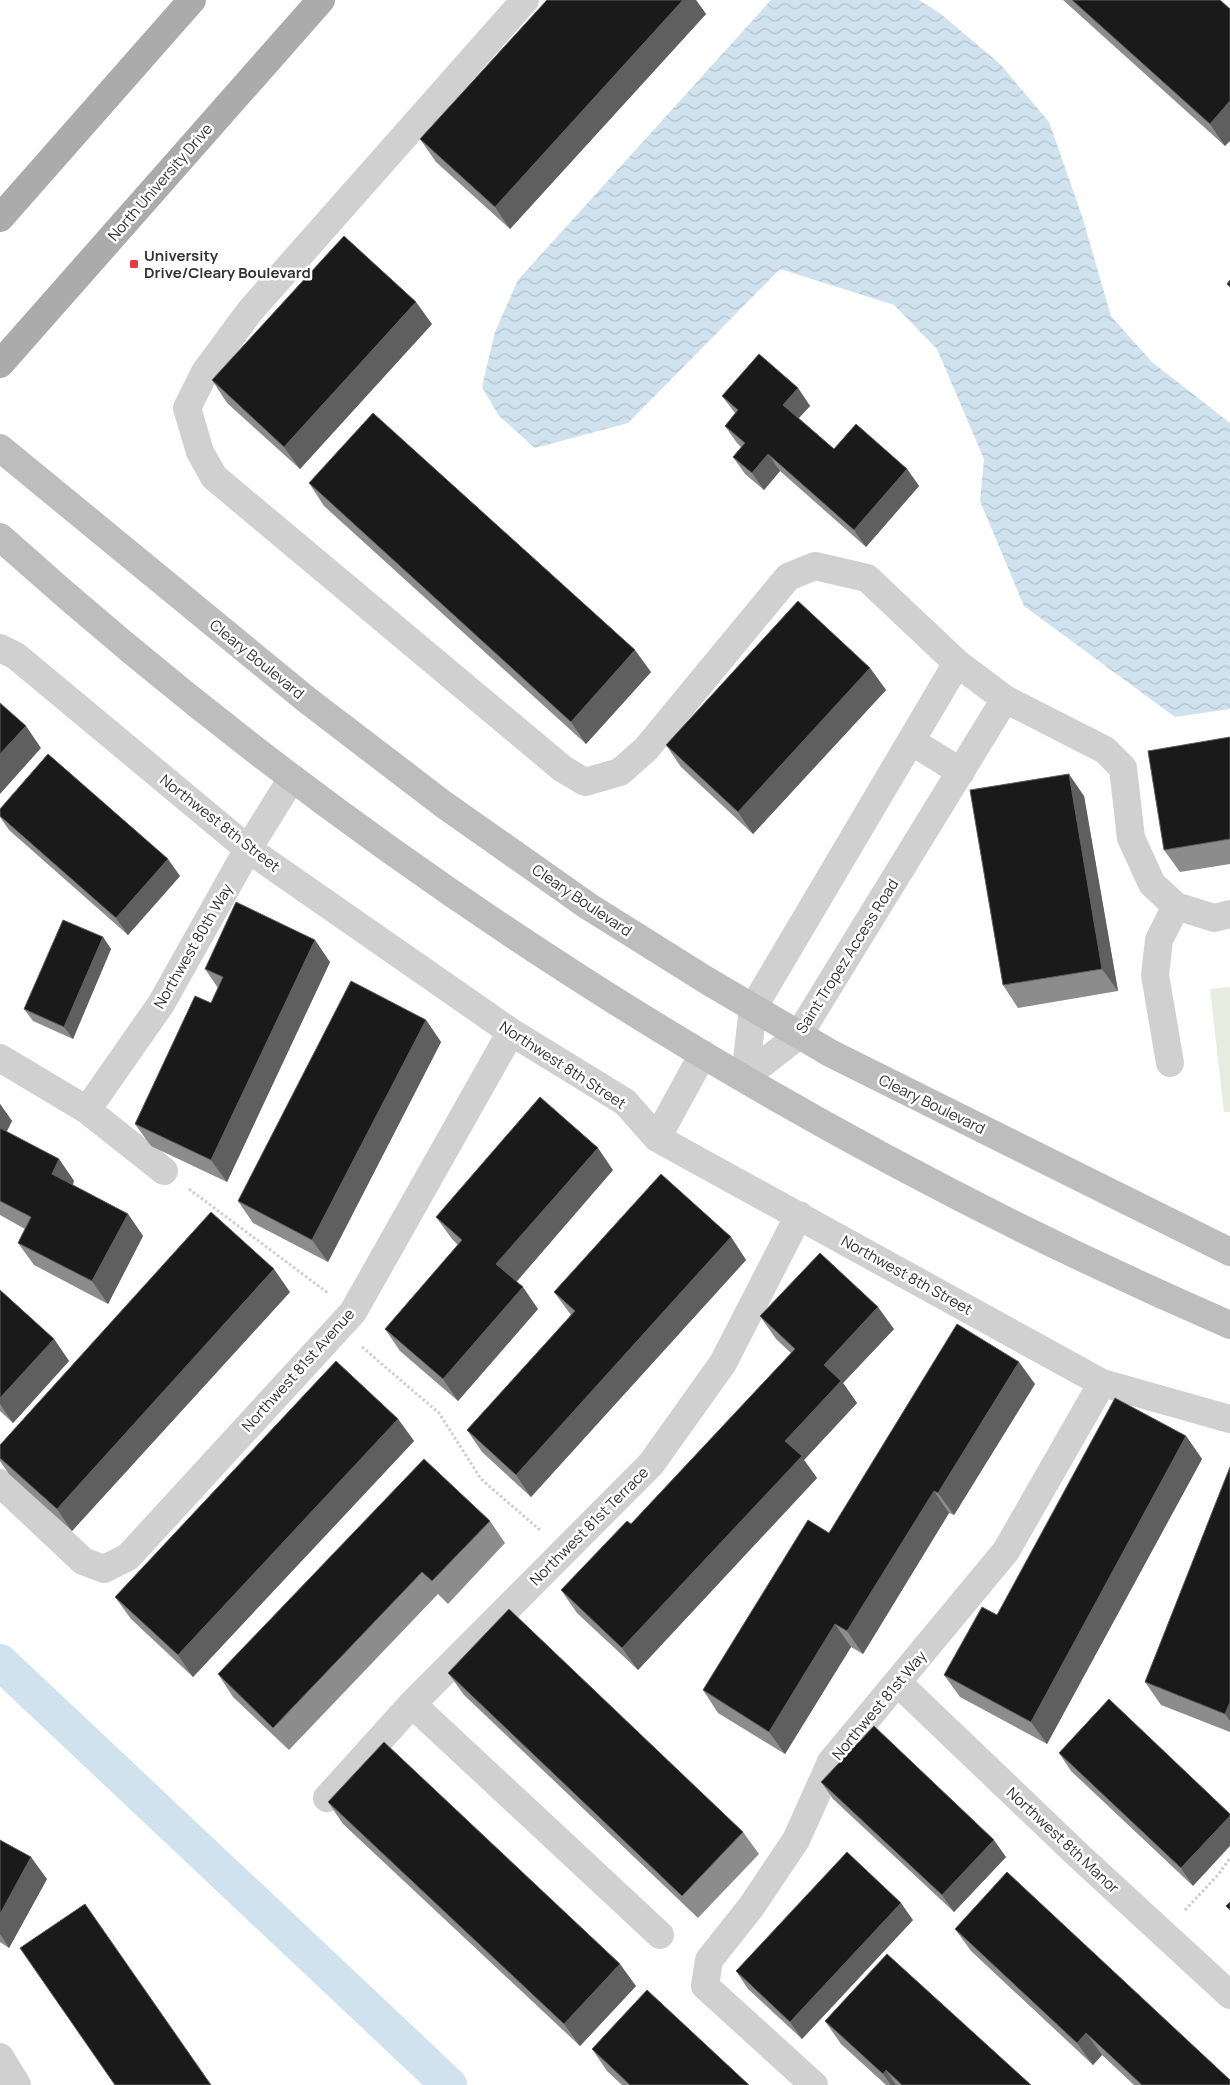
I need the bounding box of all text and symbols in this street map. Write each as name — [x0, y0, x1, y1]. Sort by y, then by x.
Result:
street label: North University Drive — [103, 118, 217, 245]
place label: University Drive/Cleary Boulevard — [144, 245, 311, 283]
marker: University Drive/Cleary Boulevard — [128, 258, 140, 270]
street label: Cleary Boulevard — [205, 614, 309, 704]
street label: Northwest 8th Street — [156, 769, 284, 877]
street label: Cleary Boulevard — [528, 859, 636, 941]
street label: Saint Tropez Access Road — [791, 875, 903, 1037]
street label: Northwest 80th Way — [149, 880, 237, 1012]
street label: Northwest 8th Street — [496, 1016, 630, 1114]
street label: Cleary Boulevard — [875, 1069, 989, 1139]
street label: Northwest 8th Street — [838, 1230, 976, 1320]
street label: Northwest 81st Avenue — [237, 1304, 359, 1436]
street label: Northwest 81st Terrace — [525, 1462, 653, 1590]
street label: Northwest 81st Way — [827, 1646, 931, 1764]
street label: Northwest 8th Manor — [1002, 1782, 1124, 1898]

